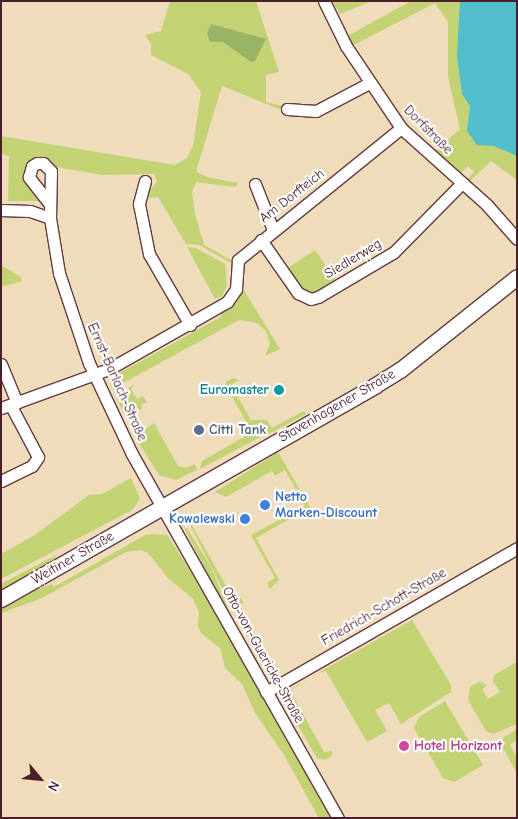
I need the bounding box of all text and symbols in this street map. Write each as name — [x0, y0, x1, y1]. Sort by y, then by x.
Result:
street label: Dorfstraße — [400, 102, 456, 158]
street label: Am Dorfteich — [256, 165, 328, 227]
street label: Siedlerweg — [321, 235, 385, 283]
street label: Ernst-Barlach-Straße — [83, 320, 151, 444]
street label: Stavenhagener Straße — [276, 366, 398, 446]
place label: Euromaster — [200, 382, 269, 398]
marker: Euromaster — [273, 384, 285, 396]
place label: Citti Tank — [209, 422, 266, 438]
marker: Citti Tank — [193, 424, 205, 436]
place label: Netto Marken-Discount — [275, 489, 377, 522]
marker: Netto Marken-Discount — [259, 499, 271, 511]
place label: Kowalewski — [169, 511, 235, 527]
marker: Kowalewski — [239, 513, 251, 525]
street label: Weitiner Straße — [29, 528, 117, 588]
street label: Friedrich-Schott-Straße — [319, 564, 449, 650]
street label: Otto-von-Guericke-Straße — [218, 584, 308, 726]
place label: Hotel Horizont — [414, 738, 502, 754]
marker: Hotel Horizont — [398, 740, 410, 752]
north arrow — [15, 754, 65, 804]
text: N — [44, 778, 63, 794]

